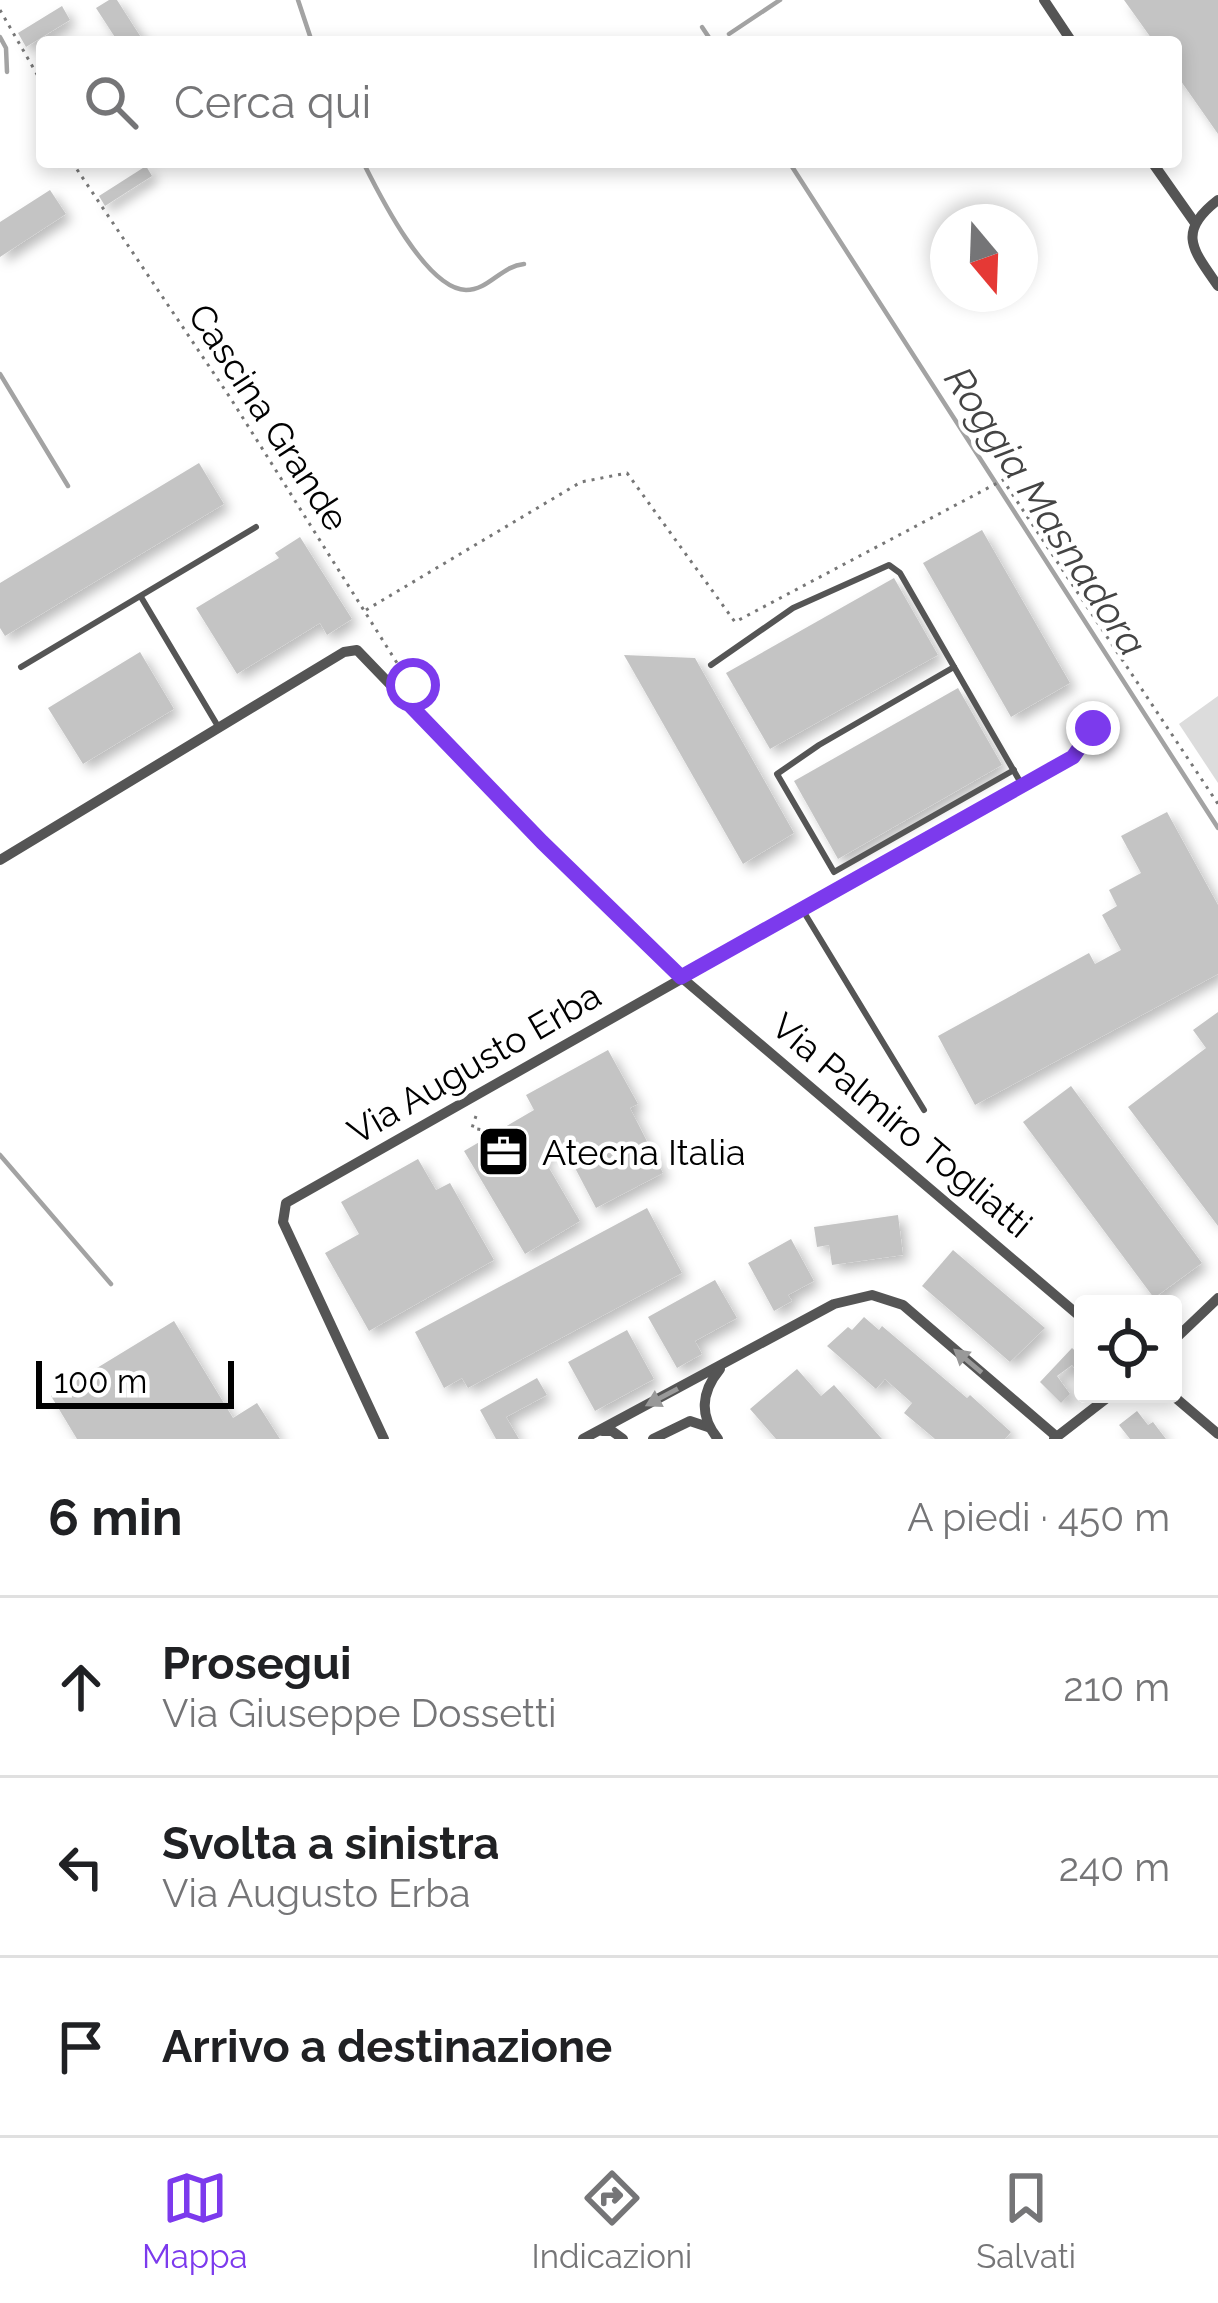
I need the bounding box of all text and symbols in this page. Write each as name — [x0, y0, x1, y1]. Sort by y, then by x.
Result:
search box — [36, 36, 1182, 168]
icon: search — [78, 69, 144, 135]
text: Cerca qui — [174, 76, 371, 129]
north arrow — [930, 204, 1038, 312]
street label: Cascina Grande — [180, 296, 358, 538]
water label: Roggia Masnadora — [936, 358, 1156, 664]
route start — [386, 658, 440, 712]
route end — [1066, 701, 1120, 755]
street label: Via Augusto Erba — [340, 974, 608, 1152]
street label: Via Palmiro Togliatti — [764, 1004, 1040, 1246]
office icon: Atecna Italia — [475, 1124, 531, 1180]
place label: Atecna Italia — [542, 1131, 746, 1173]
map controls — [1074, 1295, 1182, 1403]
button: locate — [1074, 1295, 1182, 1403]
one-way arrow — [953, 1348, 983, 1374]
scale bar — [36, 1355, 234, 1408]
text: 100 m — [54, 1362, 147, 1401]
one-way arrow — [645, 1386, 680, 1407]
text: 6 min — [48, 1487, 183, 1547]
text: A piedi · 450 m — [907, 1494, 1170, 1540]
text: Prosegui — [162, 1637, 351, 1690]
icon: ahead — [48, 1654, 114, 1720]
text: 210 m — [1063, 1664, 1170, 1710]
text: Via Giuseppe Dossetti — [162, 1690, 557, 1736]
text: Svolta a sinistra — [162, 1817, 499, 1870]
icon: left — [48, 1834, 114, 1900]
text: 240 m — [1059, 1844, 1170, 1890]
text: Via Augusto Erba — [162, 1870, 471, 1916]
icon: arrive — [48, 2014, 114, 2080]
text: Arrivo a destinazione — [162, 2020, 612, 2073]
tab: Mappa — [142, 2165, 247, 2276]
tab: Indicazioni — [532, 2165, 692, 2276]
tab: Salvati — [976, 2165, 1076, 2276]

